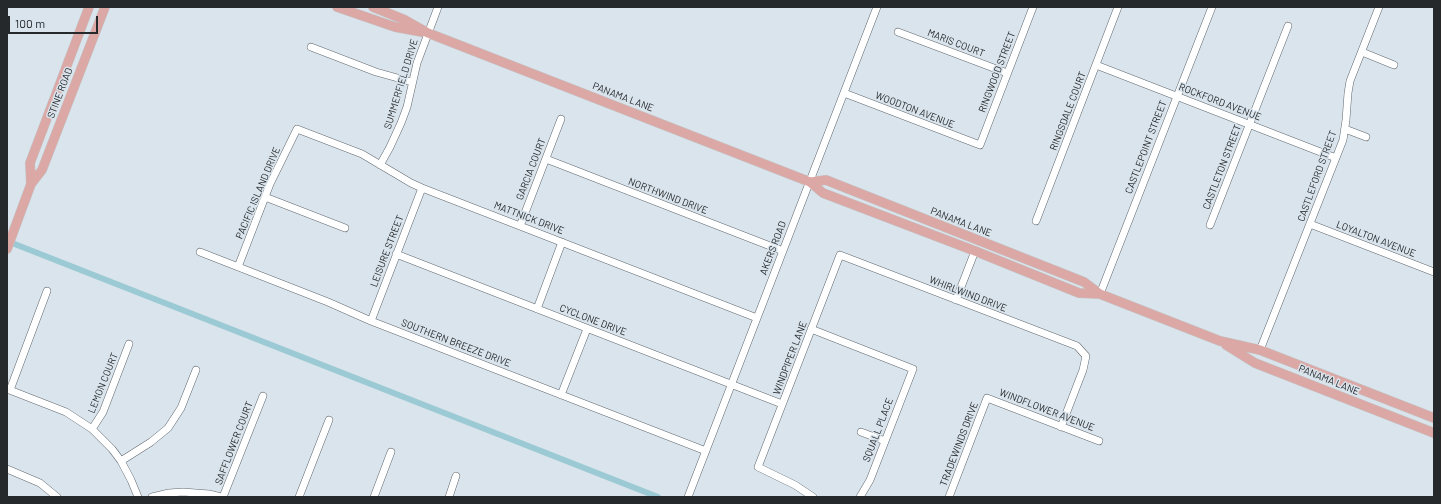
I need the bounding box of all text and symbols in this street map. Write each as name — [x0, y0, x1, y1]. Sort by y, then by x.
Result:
scale bar — [10, 8, 100, 34]
text: 100 m — [15, 16, 45, 30]
street label: MARIS COURT — [926, 27, 986, 59]
street label: RINGWOOD STREET — [976, 30, 1018, 114]
street label: SUMMERFIELD DRIVE — [382, 37, 420, 131]
street label: STINE ROAD — [45, 66, 75, 120]
street label: RINGSDALE COURT — [1047, 70, 1089, 152]
street label: PANAMA LANE — [591, 80, 655, 114]
street label: ROCKFORD AVENUE — [1177, 81, 1263, 123]
street label: WOODTON AVENUE — [874, 89, 956, 131]
street label: CASTLEPOINT STREET — [1123, 99, 1169, 195]
street label: CASTLETON STREET — [1200, 123, 1244, 211]
street label: CASTLEFORD STREET — [1295, 129, 1339, 223]
street label: GARCIA COURT — [514, 136, 548, 202]
street label: PACIFIC ISLAND DRIVE — [233, 145, 283, 241]
street label: NORTHWIND DRIVE — [627, 175, 709, 217]
street label: MATTNICK DRIVE — [492, 199, 566, 237]
street label: PANAMA LANE — [929, 205, 993, 239]
street label: LEISURE STREET — [368, 213, 406, 289]
street label: LOYALTON AVENUE — [1334, 218, 1418, 260]
street label: AKERS ROAD — [757, 219, 789, 277]
street label: WHIRLWIND DRIVE — [927, 274, 1009, 314]
street label: CYCLONE DRIVE — [558, 302, 628, 338]
street label: SOUTHERN BREEZE DRIVE — [400, 317, 512, 369]
street label: WINDPIPER LANE — [770, 320, 810, 396]
street label: LEMON COURT — [85, 351, 121, 415]
street label: PANAMA LANE — [1297, 362, 1361, 398]
street label: WINDFLOWER AVENUE — [998, 386, 1096, 434]
street label: SQUALL PLACE — [860, 396, 896, 464]
street label: SAFFLOWER COURT — [213, 400, 255, 486]
street label: TRADEWINDS DRIVE — [937, 400, 981, 488]

